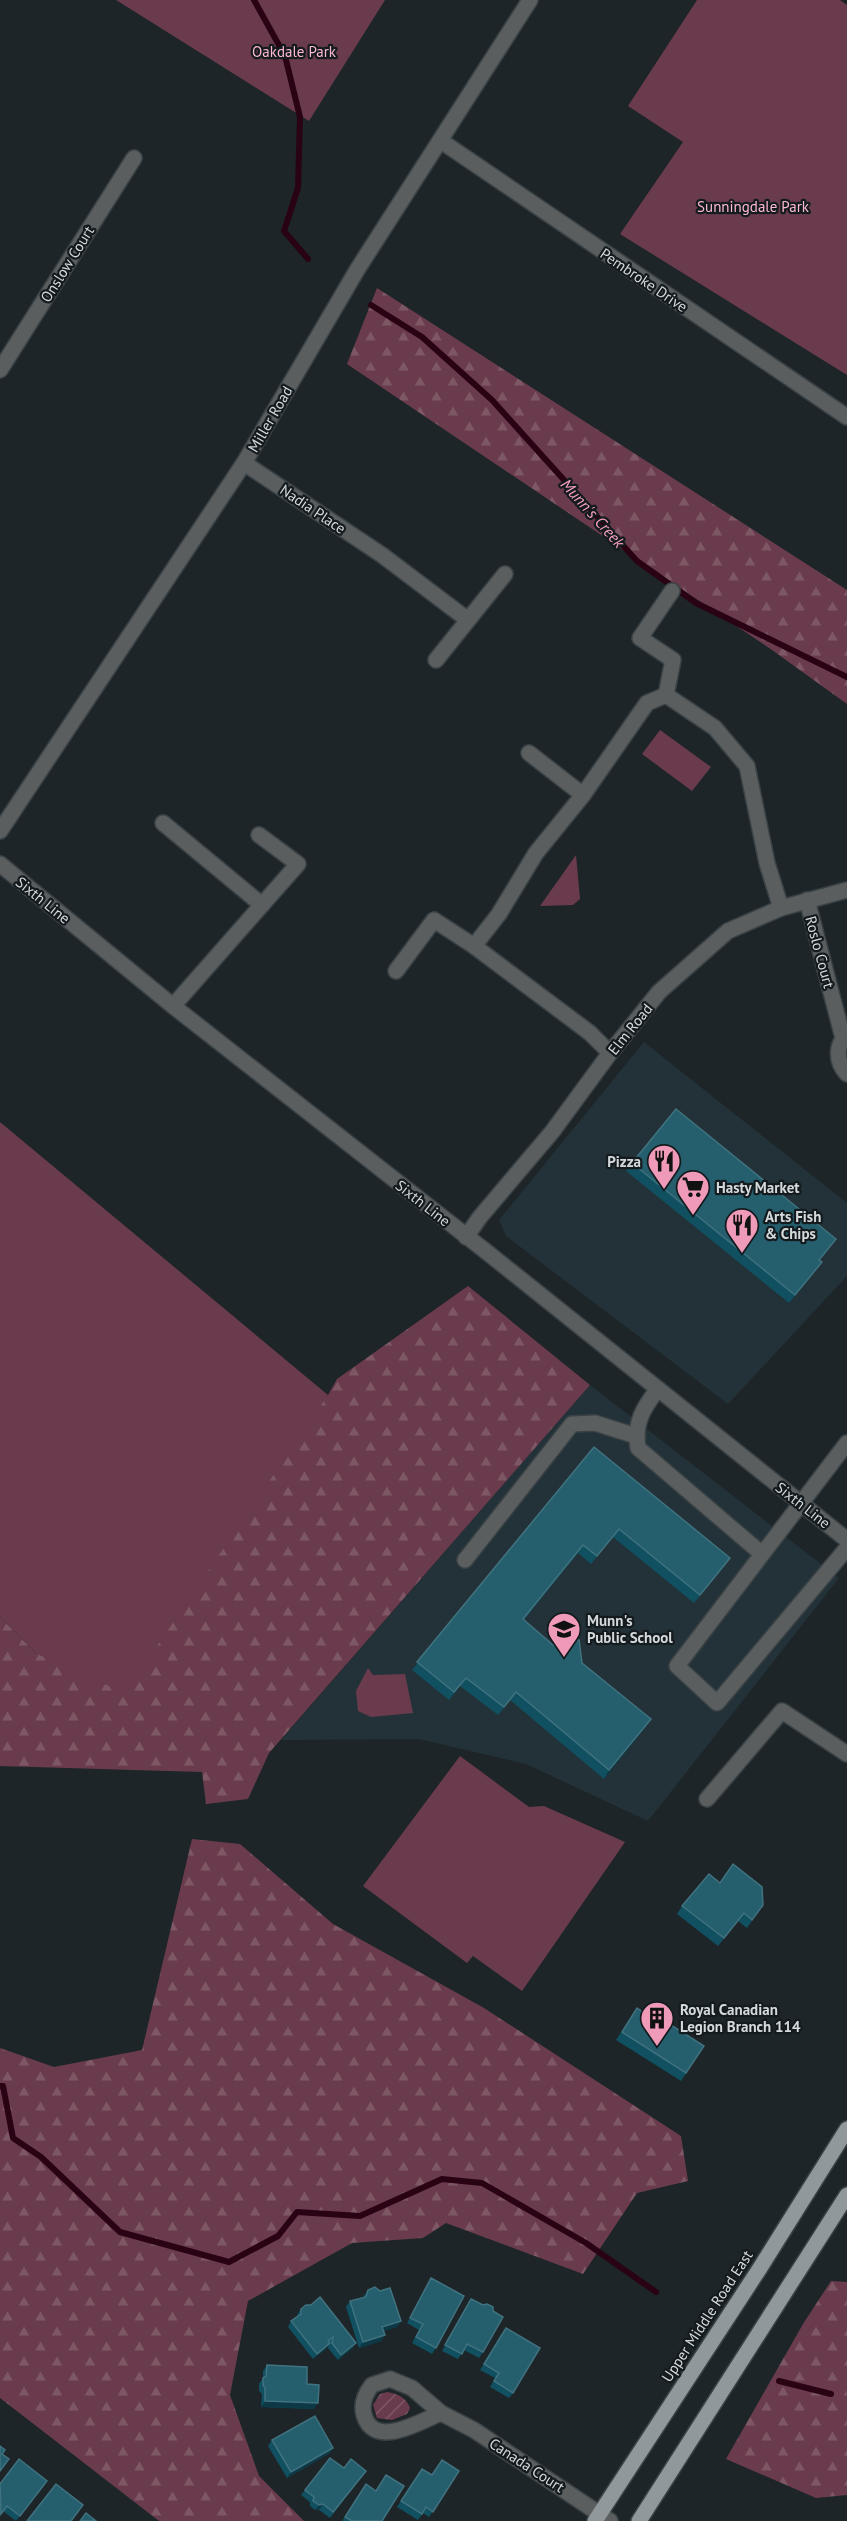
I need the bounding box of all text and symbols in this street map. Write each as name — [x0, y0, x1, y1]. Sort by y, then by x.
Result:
park label: Oakdale Park — [252, 42, 337, 61]
park label: Sunningdale Park — [697, 197, 810, 216]
street label: Onslow Court — [36, 222, 98, 306]
street label: Pembroke Drive — [597, 244, 691, 316]
street label: Miller Road — [243, 383, 297, 455]
water label: Munn's Creek — [557, 474, 630, 552]
street label: Nadia Place — [276, 480, 350, 538]
street label: Sixth Line — [12, 872, 74, 928]
street label: Roslo Court — [801, 914, 839, 990]
street label: Elm Road — [604, 1000, 656, 1058]
restaurant icon: Pizza — [646, 1143, 682, 1190]
place label: Pizza — [607, 1152, 641, 1171]
supermarket icon: Hasty Market — [675, 1169, 711, 1216]
street label: Sixth Line — [392, 1176, 454, 1230]
place label: Hasty Market — [716, 1178, 800, 1197]
restaurant icon: Arts Fish & Chips — [724, 1207, 760, 1254]
place label: Arts Fish & Chips — [765, 1207, 821, 1243]
street label: Sixth Line — [772, 1478, 834, 1532]
school or university icon: Munn's Public School — [546, 1611, 582, 1658]
place label: Munn's Public School — [587, 1611, 673, 1647]
building icon: Royal Canadian Legion Branch 114 — [639, 2000, 675, 2047]
place label: Royal Canadian Legion Branch 114 — [680, 2000, 801, 2036]
street label: Upper Middle Road East — [657, 2246, 757, 2386]
street label: Canada Court — [486, 2434, 568, 2496]

